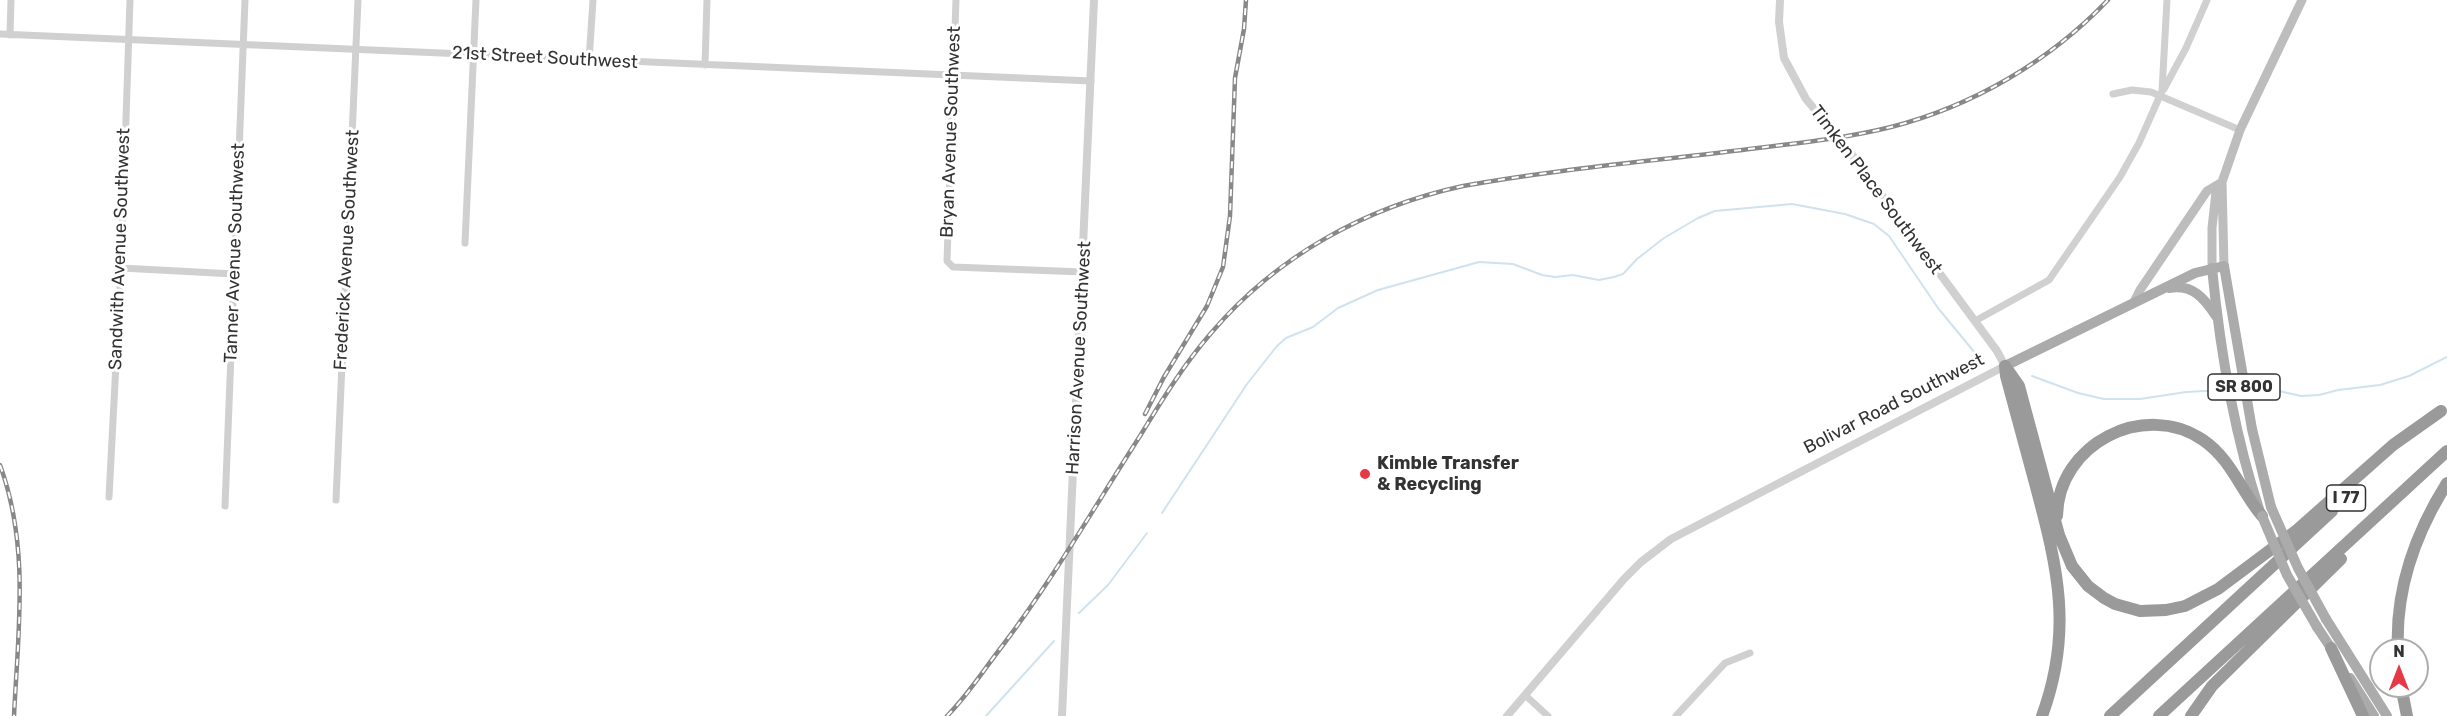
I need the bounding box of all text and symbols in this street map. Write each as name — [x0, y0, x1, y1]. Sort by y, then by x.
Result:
street label: Bryan Avenue Southwest — [937, 26, 965, 238]
street label: 21st Street Southwest — [452, 42, 638, 74]
street label: Timken Place Southwest — [1805, 101, 1947, 279]
street label: Sandwith Avenue Southwest — [105, 128, 135, 370]
street label: Frederick Avenue Southwest — [330, 129, 364, 371]
street label: Tanner Avenue Southwest — [220, 143, 250, 363]
street label: Harrison Avenue Southwest — [1062, 241, 1096, 475]
street label: Bolivar Road Southwest — [1800, 349, 1988, 459]
road number: SR 800 — [2208, 374, 2280, 400]
place label: Kimble Transfer & Recycling — [1377, 453, 1519, 496]
marker: Kimble Transfer & Recycling — [1358, 467, 1372, 481]
road number: I 77 — [2326, 485, 2366, 511]
north arrow — [2369, 638, 2429, 698]
text: N — [2393, 642, 2405, 661]

